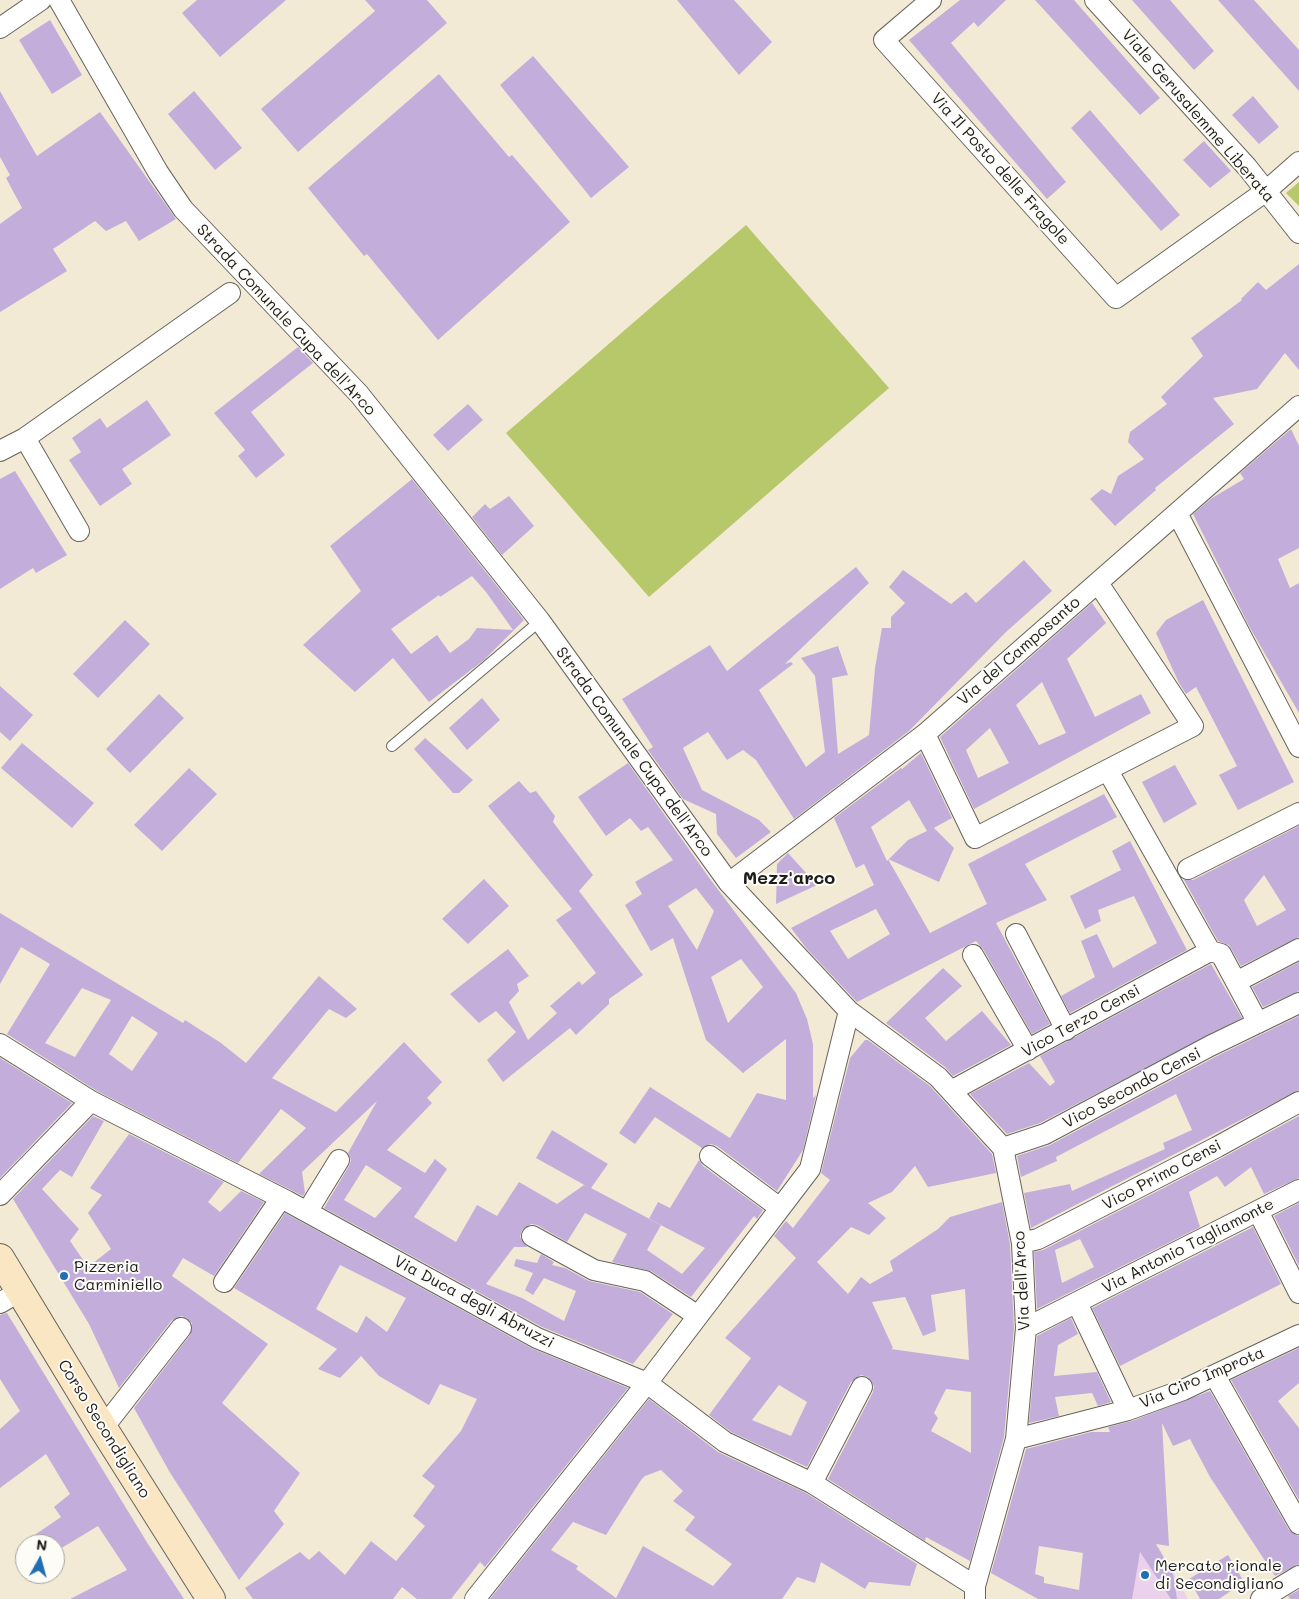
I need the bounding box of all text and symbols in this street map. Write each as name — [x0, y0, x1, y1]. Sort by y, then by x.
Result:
street label: Viale Gerusalemme Liberata — [1117, 25, 1279, 207]
street label: Via Il Posto delle Fragole — [927, 89, 1073, 249]
street label: Strada Comunale Cupa dell'Arco — [192, 220, 380, 420]
street label: Via del Camposanto — [954, 593, 1084, 709]
street label: Strada Comunale Cupa dell'Arco — [551, 643, 717, 861]
district label: Mezz'arco — [743, 867, 835, 889]
street label: Vico Terzo Censi — [1018, 981, 1144, 1061]
street label: Vico Secondo Censi — [1060, 1043, 1204, 1133]
street label: Vico Primo Censi — [1099, 1136, 1225, 1214]
street label: Via Antonio Tagliamonte — [1099, 1194, 1277, 1298]
street label: Via dell'Arco — [1010, 1231, 1034, 1331]
street label: Via Duca degli Abruzzi — [391, 1252, 557, 1352]
place label: Pizzeria Carminiello — [74, 1257, 162, 1295]
marker: Pizzeria Carminiello — [58, 1270, 70, 1282]
street label: Via Ciro Improta — [1137, 1343, 1267, 1413]
street label: Corso Secondigliano — [54, 1356, 154, 1502]
north arrow — [15, 1534, 65, 1584]
text: N — [35, 1535, 48, 1555]
place label: Mercato rionale di Secondigliano — [1155, 1556, 1283, 1594]
marker: Mercato rionale di Secondigliano — [1139, 1569, 1151, 1581]

